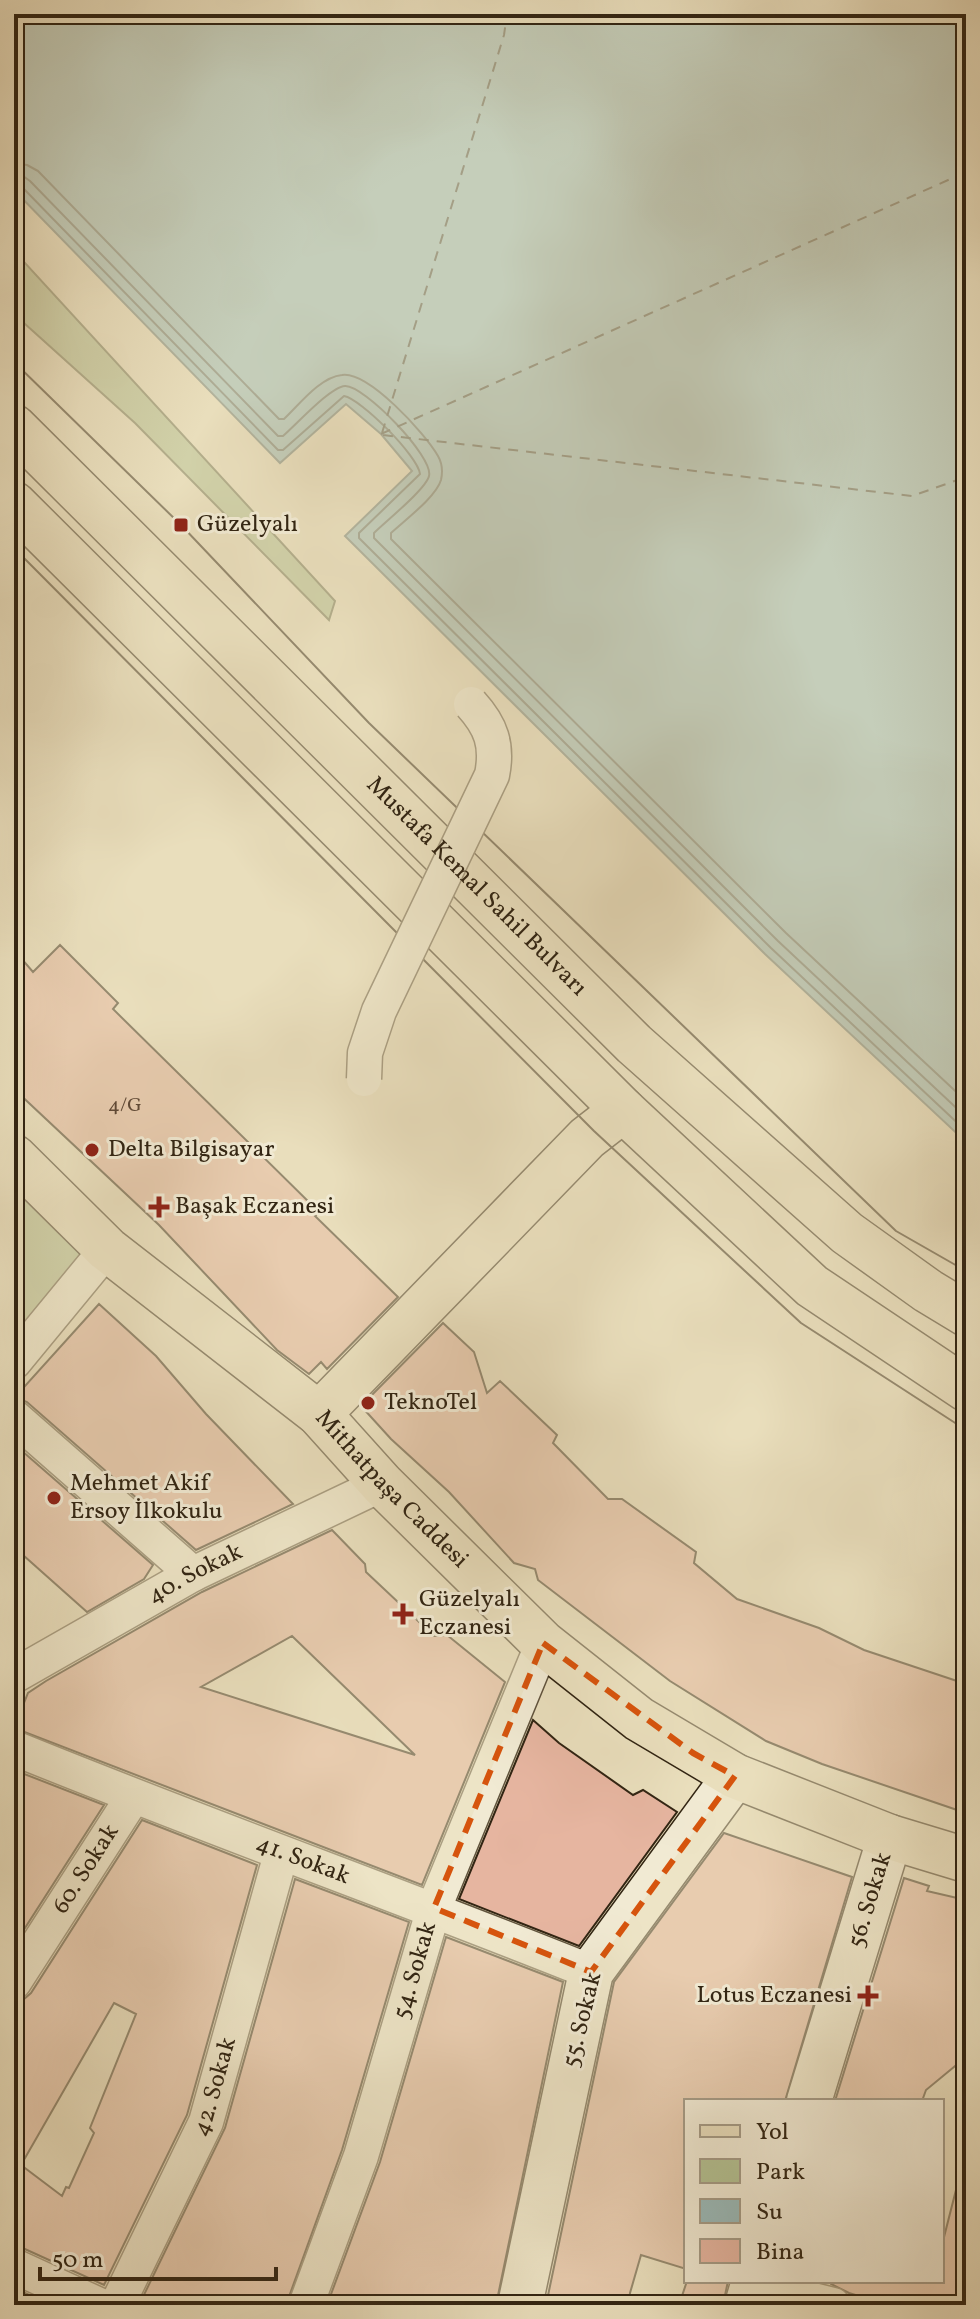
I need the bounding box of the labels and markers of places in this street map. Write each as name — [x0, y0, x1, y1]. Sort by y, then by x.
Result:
place label: Güzelyalı — [197, 508, 298, 542]
marker: Güzelyalı — [172, 516, 190, 534]
place label: Delta Bilgisayar — [108, 1133, 275, 1167]
marker: Delta Bilgisayar — [83, 1141, 101, 1159]
place label: Başak Eczanesi — [175, 1190, 334, 1224]
marker: Başak Eczanesi — [150, 1198, 168, 1216]
place label: TeknoTel — [384, 1386, 477, 1420]
marker: TeknoTel — [359, 1394, 377, 1412]
place label: Mehmet Akif Ersoy İlkokulu — [70, 1467, 223, 1529]
marker: Mehmet Akif Ersoy İlkokulu — [45, 1489, 63, 1507]
place label: Güzelyalı Eczanesi — [419, 1583, 520, 1645]
marker: Güzelyalı Eczanesi — [394, 1605, 412, 1623]
place label: Lotus Eczanesi — [696, 1979, 852, 2013]
marker: Lotus Eczanesi — [859, 1987, 877, 2005]

